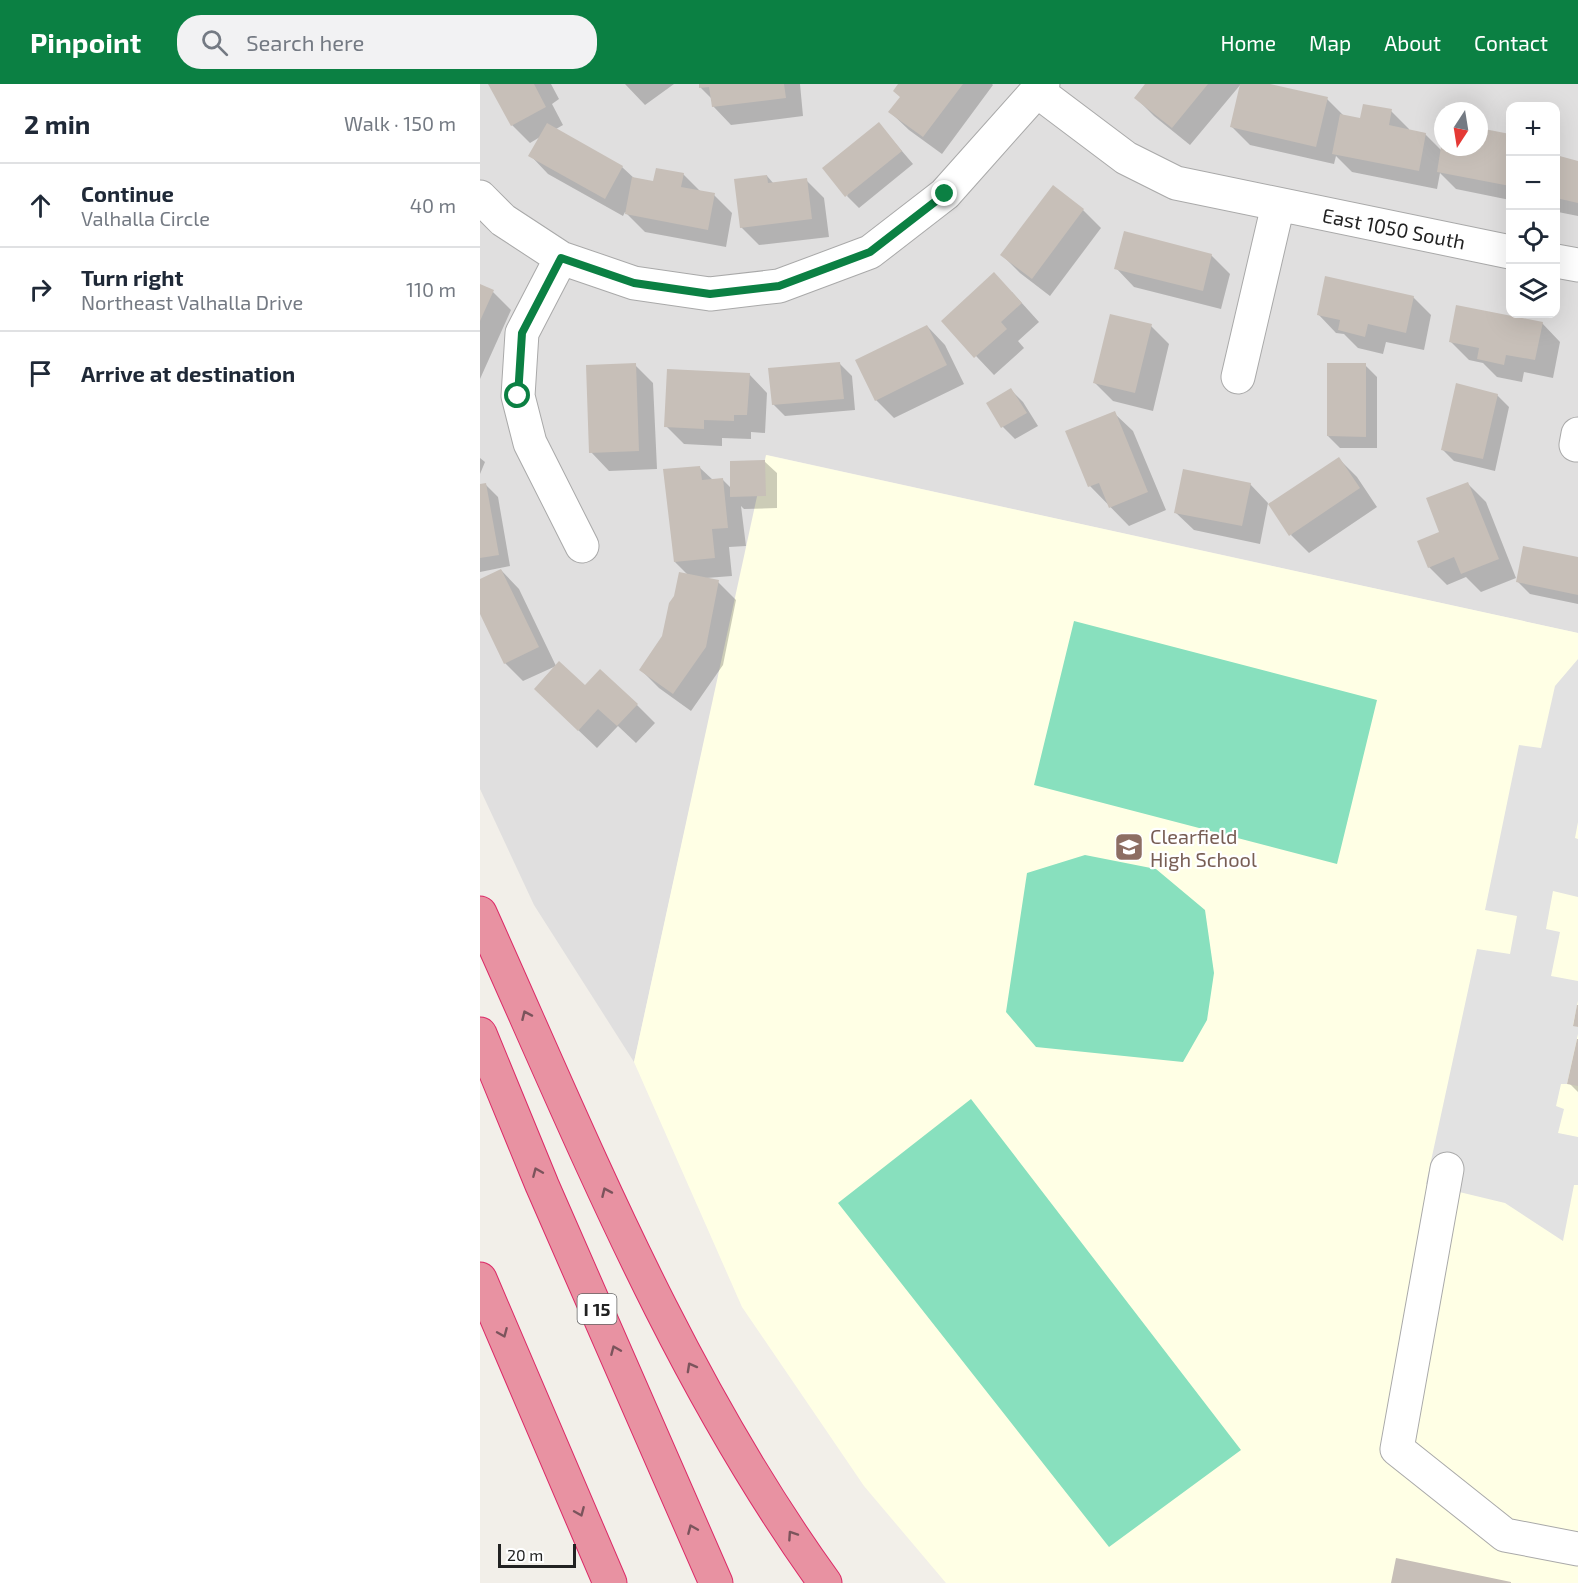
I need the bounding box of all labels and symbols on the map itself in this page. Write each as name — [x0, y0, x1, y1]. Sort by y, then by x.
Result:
north arrow — [1434, 102, 1488, 156]
route end — [931, 180, 957, 206]
street label: East 1050 South — [1321, 202, 1467, 254]
route start — [504, 382, 530, 408]
place label: Clearfield High School — [1150, 824, 1257, 871]
school or university icon: Clearfield High School — [1113, 831, 1145, 863]
one-way arrow — [521, 1010, 533, 1021]
one-way arrow — [532, 1167, 544, 1178]
one-way arrow — [601, 1188, 613, 1199]
road number: I 15 — [578, 1294, 616, 1324]
one-way arrow — [496, 1327, 508, 1338]
one-way arrow — [610, 1346, 622, 1357]
one-way arrow — [687, 1363, 698, 1374]
one-way arrow — [573, 1506, 585, 1517]
one-way arrow — [687, 1525, 699, 1536]
one-way arrow — [788, 1530, 799, 1541]
scale bar — [498, 1541, 576, 1568]

